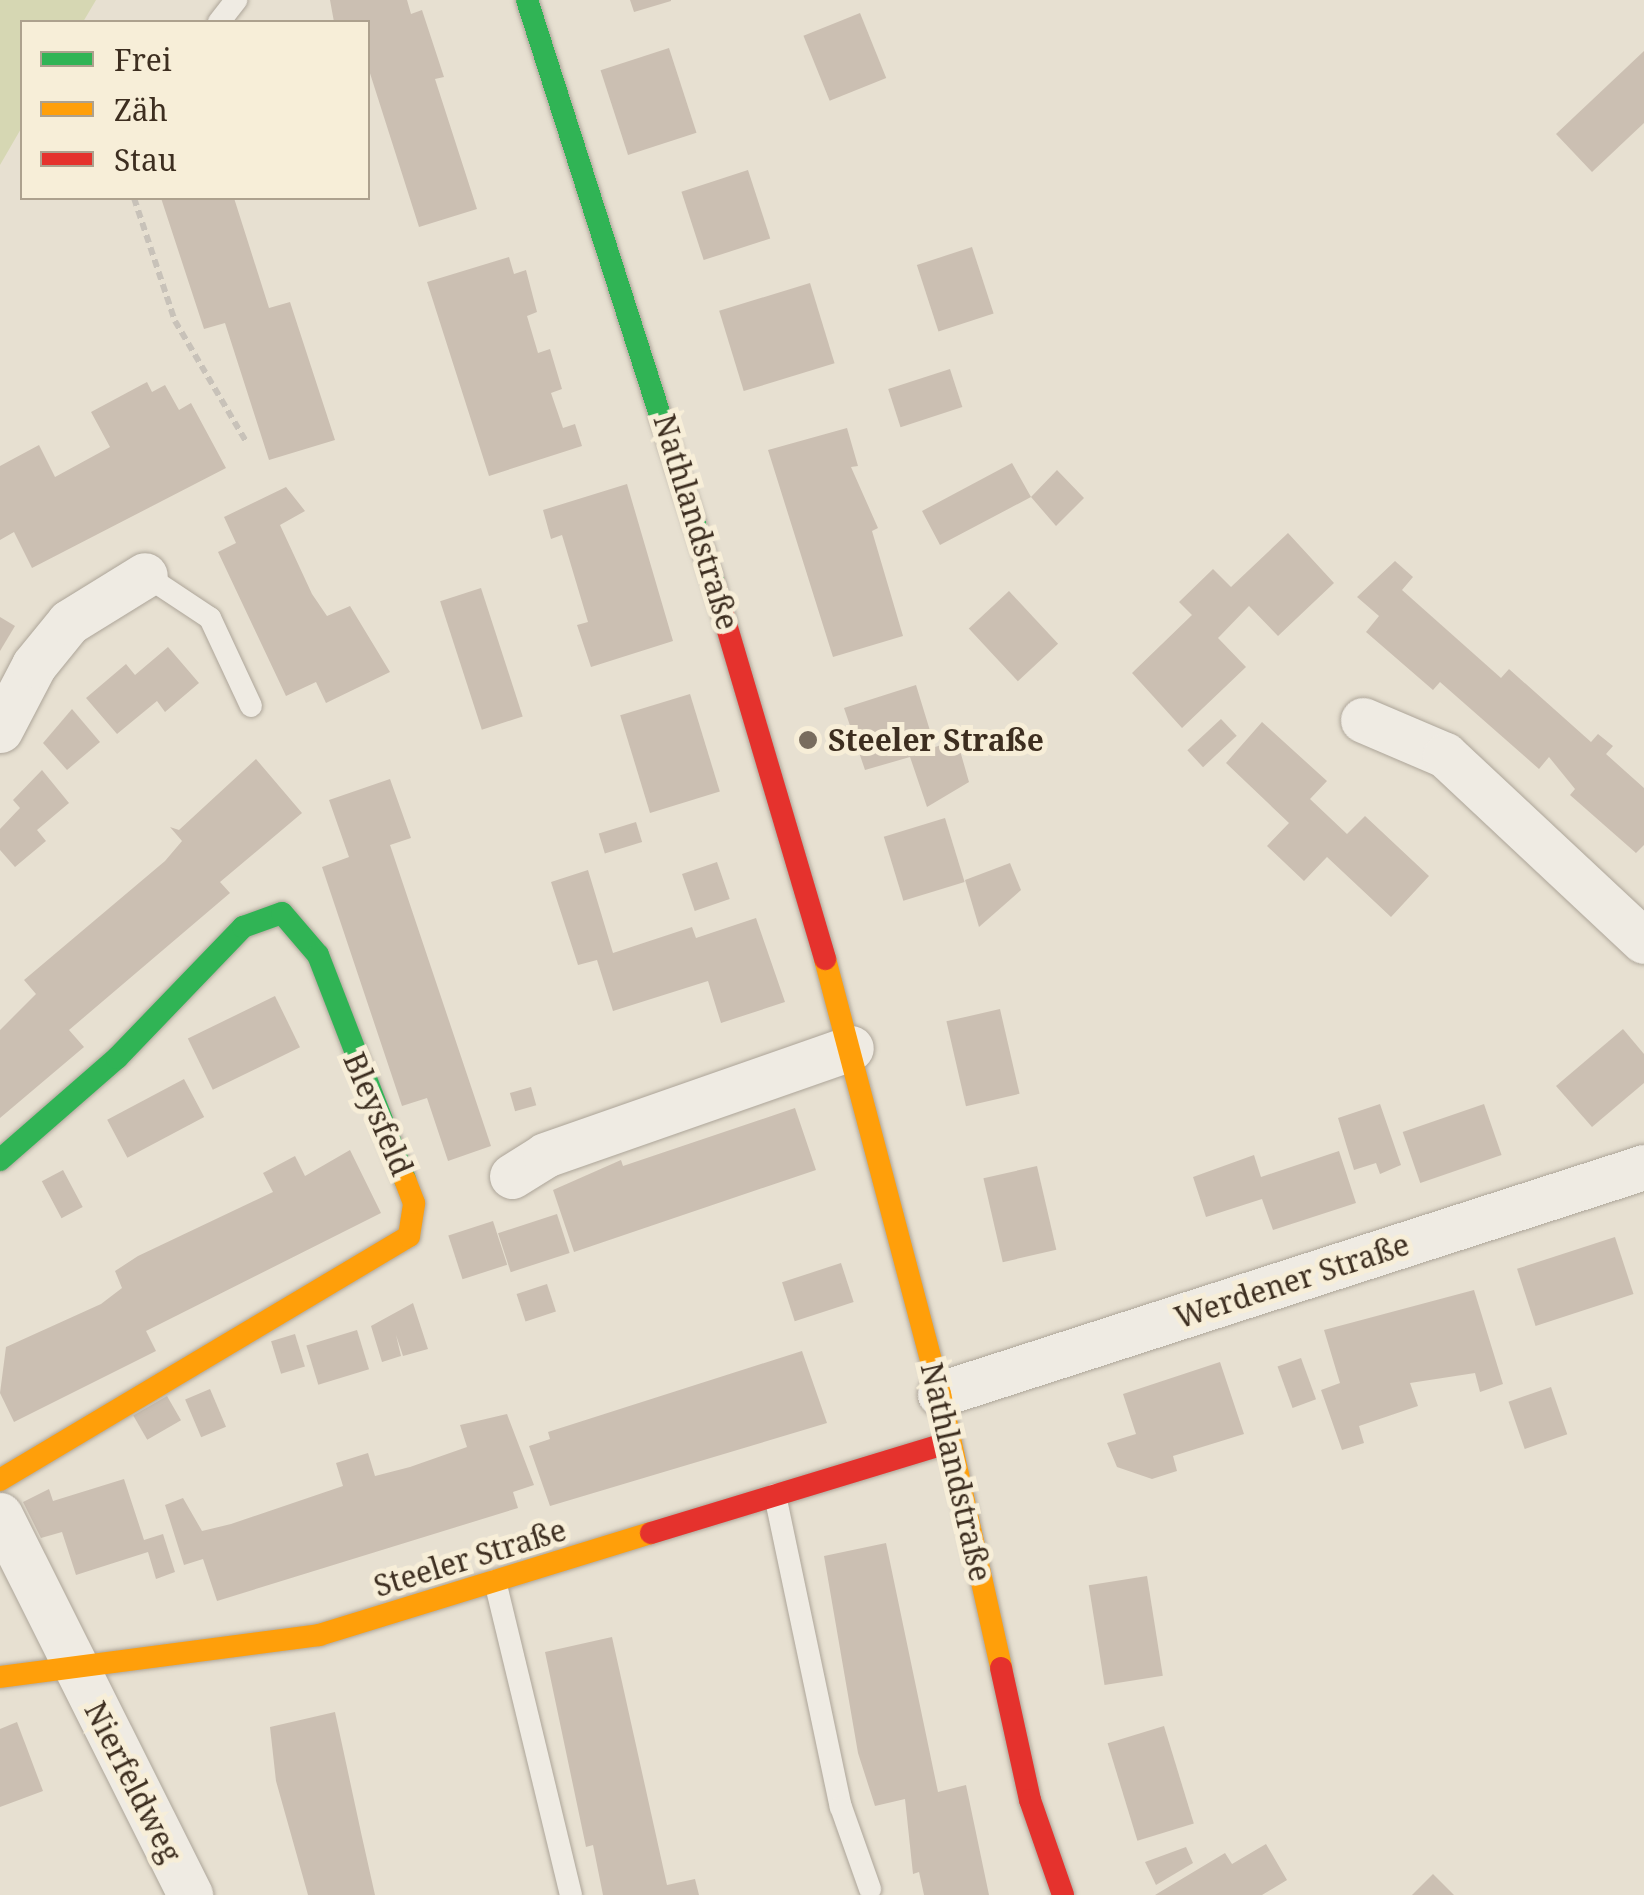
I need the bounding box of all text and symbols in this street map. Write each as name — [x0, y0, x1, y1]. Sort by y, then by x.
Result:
legend — [20, 20, 370, 200]
text: Frei — [114, 39, 171, 80]
text: Zäh — [114, 89, 168, 130]
text: Stau — [114, 139, 177, 180]
street label: Nathlandstraße — [646, 410, 746, 634]
place label: Steeler Straße — [828, 722, 1044, 758]
marker: Steeler Straße — [797, 729, 819, 751]
street label: Bleysfeld — [336, 1047, 420, 1181]
street label: Werdener Straße — [1170, 1226, 1414, 1336]
street label: Nathlandstraße — [913, 1359, 999, 1585]
street label: Steeler Straße — [370, 1512, 570, 1604]
street label: Nierfeldweg — [77, 1696, 189, 1868]

